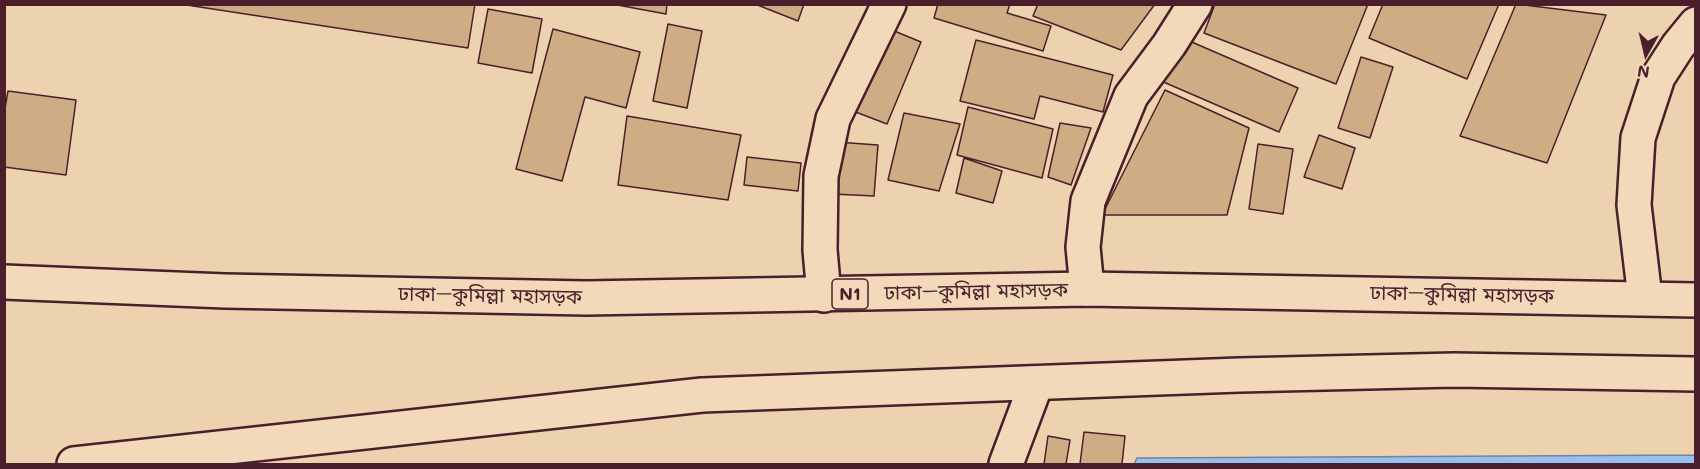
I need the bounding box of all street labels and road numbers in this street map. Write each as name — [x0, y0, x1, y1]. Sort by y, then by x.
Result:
street label: ঢাকা–কুমিল্লা মহাসড়ক — [884, 278, 1068, 306]
road number: N1 — [832, 279, 868, 309]
street label: ঢাকা–কুমিল্লা মহাসড়ক — [1370, 281, 1554, 309]
street label: ঢাকা–কুমিল্লা মহাসড়ক — [398, 282, 582, 310]

